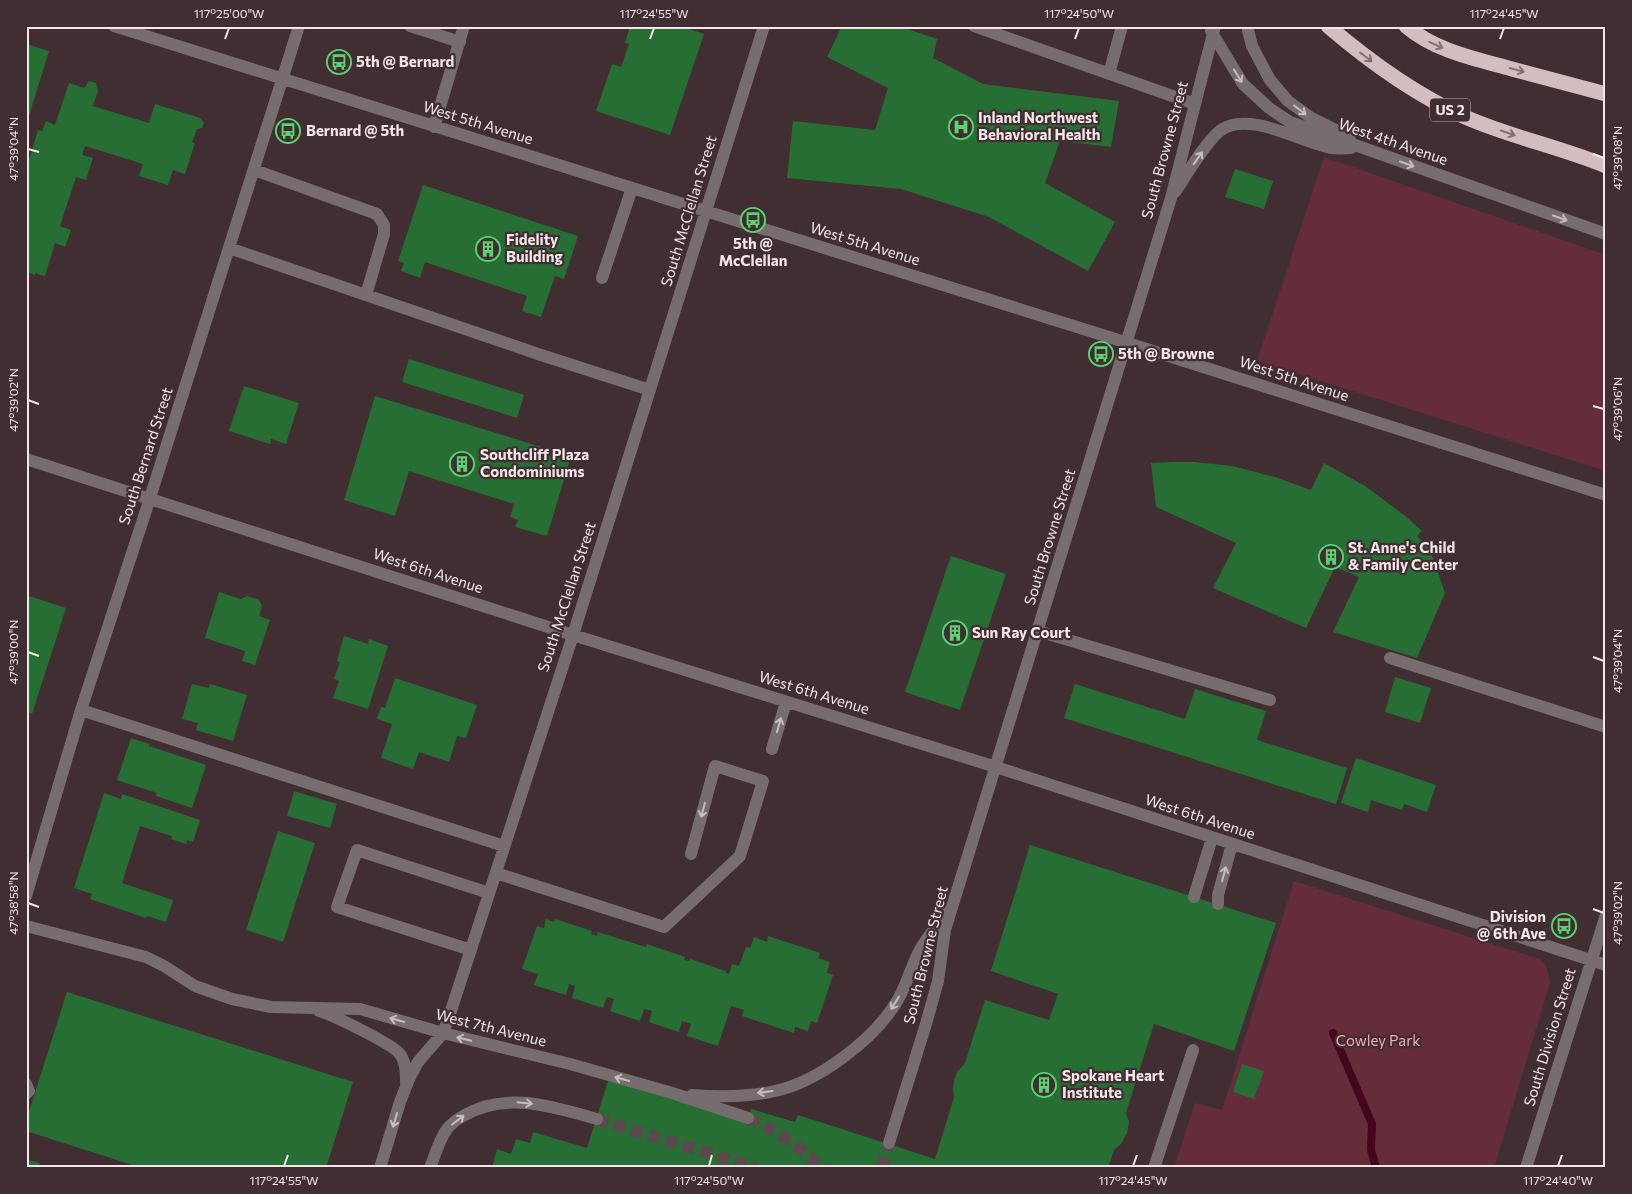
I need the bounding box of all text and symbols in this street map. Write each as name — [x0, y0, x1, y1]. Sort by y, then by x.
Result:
text: 117°25'00"W — [194, 6, 264, 20]
text: 117°24'55"W — [620, 6, 688, 20]
text: 117°24'50"W — [1044, 6, 1114, 20]
text: 117°24'45"W — [1469, 6, 1539, 20]
one-way arrow — [1428, 40, 1443, 50]
bus stop icon: 5th @ Bernard — [326, 49, 352, 75]
place label: 5th @ Bernard — [356, 52, 454, 70]
one-way arrow — [1359, 52, 1373, 62]
one-way arrow — [1508, 66, 1524, 75]
one-way arrow — [1234, 69, 1244, 83]
street label: South Browne Street — [1137, 79, 1191, 220]
street label: West 5th Avenue — [421, 97, 536, 147]
road number: US 2 — [1430, 98, 1470, 122]
one-way arrow — [1293, 104, 1306, 115]
place label: Inland Northwest Behavioral Health — [978, 108, 1101, 143]
hospital icon: Inland Northwest Behavioral Health — [948, 114, 974, 140]
street label: West 4th Avenue — [1336, 114, 1451, 168]
text: 47°39'04"N — [6, 117, 20, 181]
bus stop icon: Bernard @ 5th — [275, 118, 301, 144]
place label: Bernard @ 5th — [306, 121, 404, 139]
text: 47°39'08"N — [1610, 126, 1624, 190]
one-way arrow — [1500, 128, 1516, 138]
street label: South McClellan Street — [657, 133, 720, 288]
one-way arrow — [1193, 151, 1203, 165]
one-way arrow — [1399, 160, 1414, 169]
bus stop icon: 5th @ McClellan — [740, 207, 766, 233]
one-way arrow — [1552, 214, 1568, 223]
street label: West 5th Avenue — [808, 218, 923, 268]
place label: Fidelity Building — [506, 230, 563, 265]
place label: 5th @ McClellan — [719, 234, 787, 269]
building icon: Fidelity Building — [475, 236, 501, 262]
bus stop icon: 5th @ Browne — [1088, 341, 1114, 367]
place label: 5th @ Browne — [1118, 344, 1215, 362]
street label: West 5th Avenue — [1237, 352, 1351, 404]
text: 47°39'02"N — [6, 368, 20, 432]
text: 47°39'06"N — [1610, 377, 1624, 441]
street label: South Bernard Street — [114, 385, 176, 527]
place label: Southcliff Plaza Condominiums — [480, 445, 589, 480]
building icon: Southcliff Plaza Condominiums — [449, 451, 475, 477]
street label: South Browne Street — [1020, 466, 1078, 607]
street label: South McClellan Street — [533, 519, 599, 674]
place label: St. Anne's Child & Family Center — [1348, 538, 1458, 573]
street label: West 6th Avenue — [371, 544, 486, 596]
building icon: St. Anne's Child & Family Center — [1318, 544, 1344, 570]
text: 47°39'00"N — [6, 620, 20, 684]
building icon: Sun Ray Court — [942, 620, 968, 646]
place label: Sun Ray Court — [972, 623, 1071, 641]
text: 47°39'04"N — [1610, 629, 1624, 693]
street label: West 6th Avenue — [757, 667, 872, 717]
one-way arrow — [775, 718, 785, 734]
street label: West 6th Avenue — [1143, 790, 1258, 842]
one-way arrow — [698, 801, 707, 817]
one-way arrow — [1219, 867, 1229, 883]
text: 47°38'58"N — [6, 871, 20, 935]
text: 47°39'02"N — [1610, 881, 1624, 945]
street label: South Browne Street — [899, 884, 951, 1026]
place label: Division @ 6th Ave — [1477, 907, 1546, 942]
bus stop icon: Division @ 6th Ave — [1551, 913, 1577, 939]
street label: South Division Street — [1519, 965, 1579, 1108]
one-way arrow — [890, 995, 900, 1009]
street label: West 7th Avenue — [434, 1005, 549, 1050]
one-way arrow — [389, 1014, 405, 1024]
park label: Cowley Park — [1336, 1031, 1420, 1049]
one-way arrow — [457, 1033, 473, 1043]
place label: Spokane Heart Institute — [1062, 1066, 1164, 1101]
building icon: Spokane Heart Institute — [1031, 1072, 1057, 1098]
one-way arrow — [614, 1074, 630, 1083]
one-way arrow — [758, 1087, 774, 1097]
one-way arrow — [516, 1098, 532, 1108]
one-way arrow — [389, 1112, 399, 1128]
one-way arrow — [451, 1115, 465, 1125]
text: 117°24'55"W — [250, 1173, 318, 1187]
text: 117°24'50"W — [674, 1173, 744, 1187]
text: 117°24'45"W — [1098, 1173, 1168, 1187]
text: 117°24'40"W — [1523, 1173, 1593, 1187]

